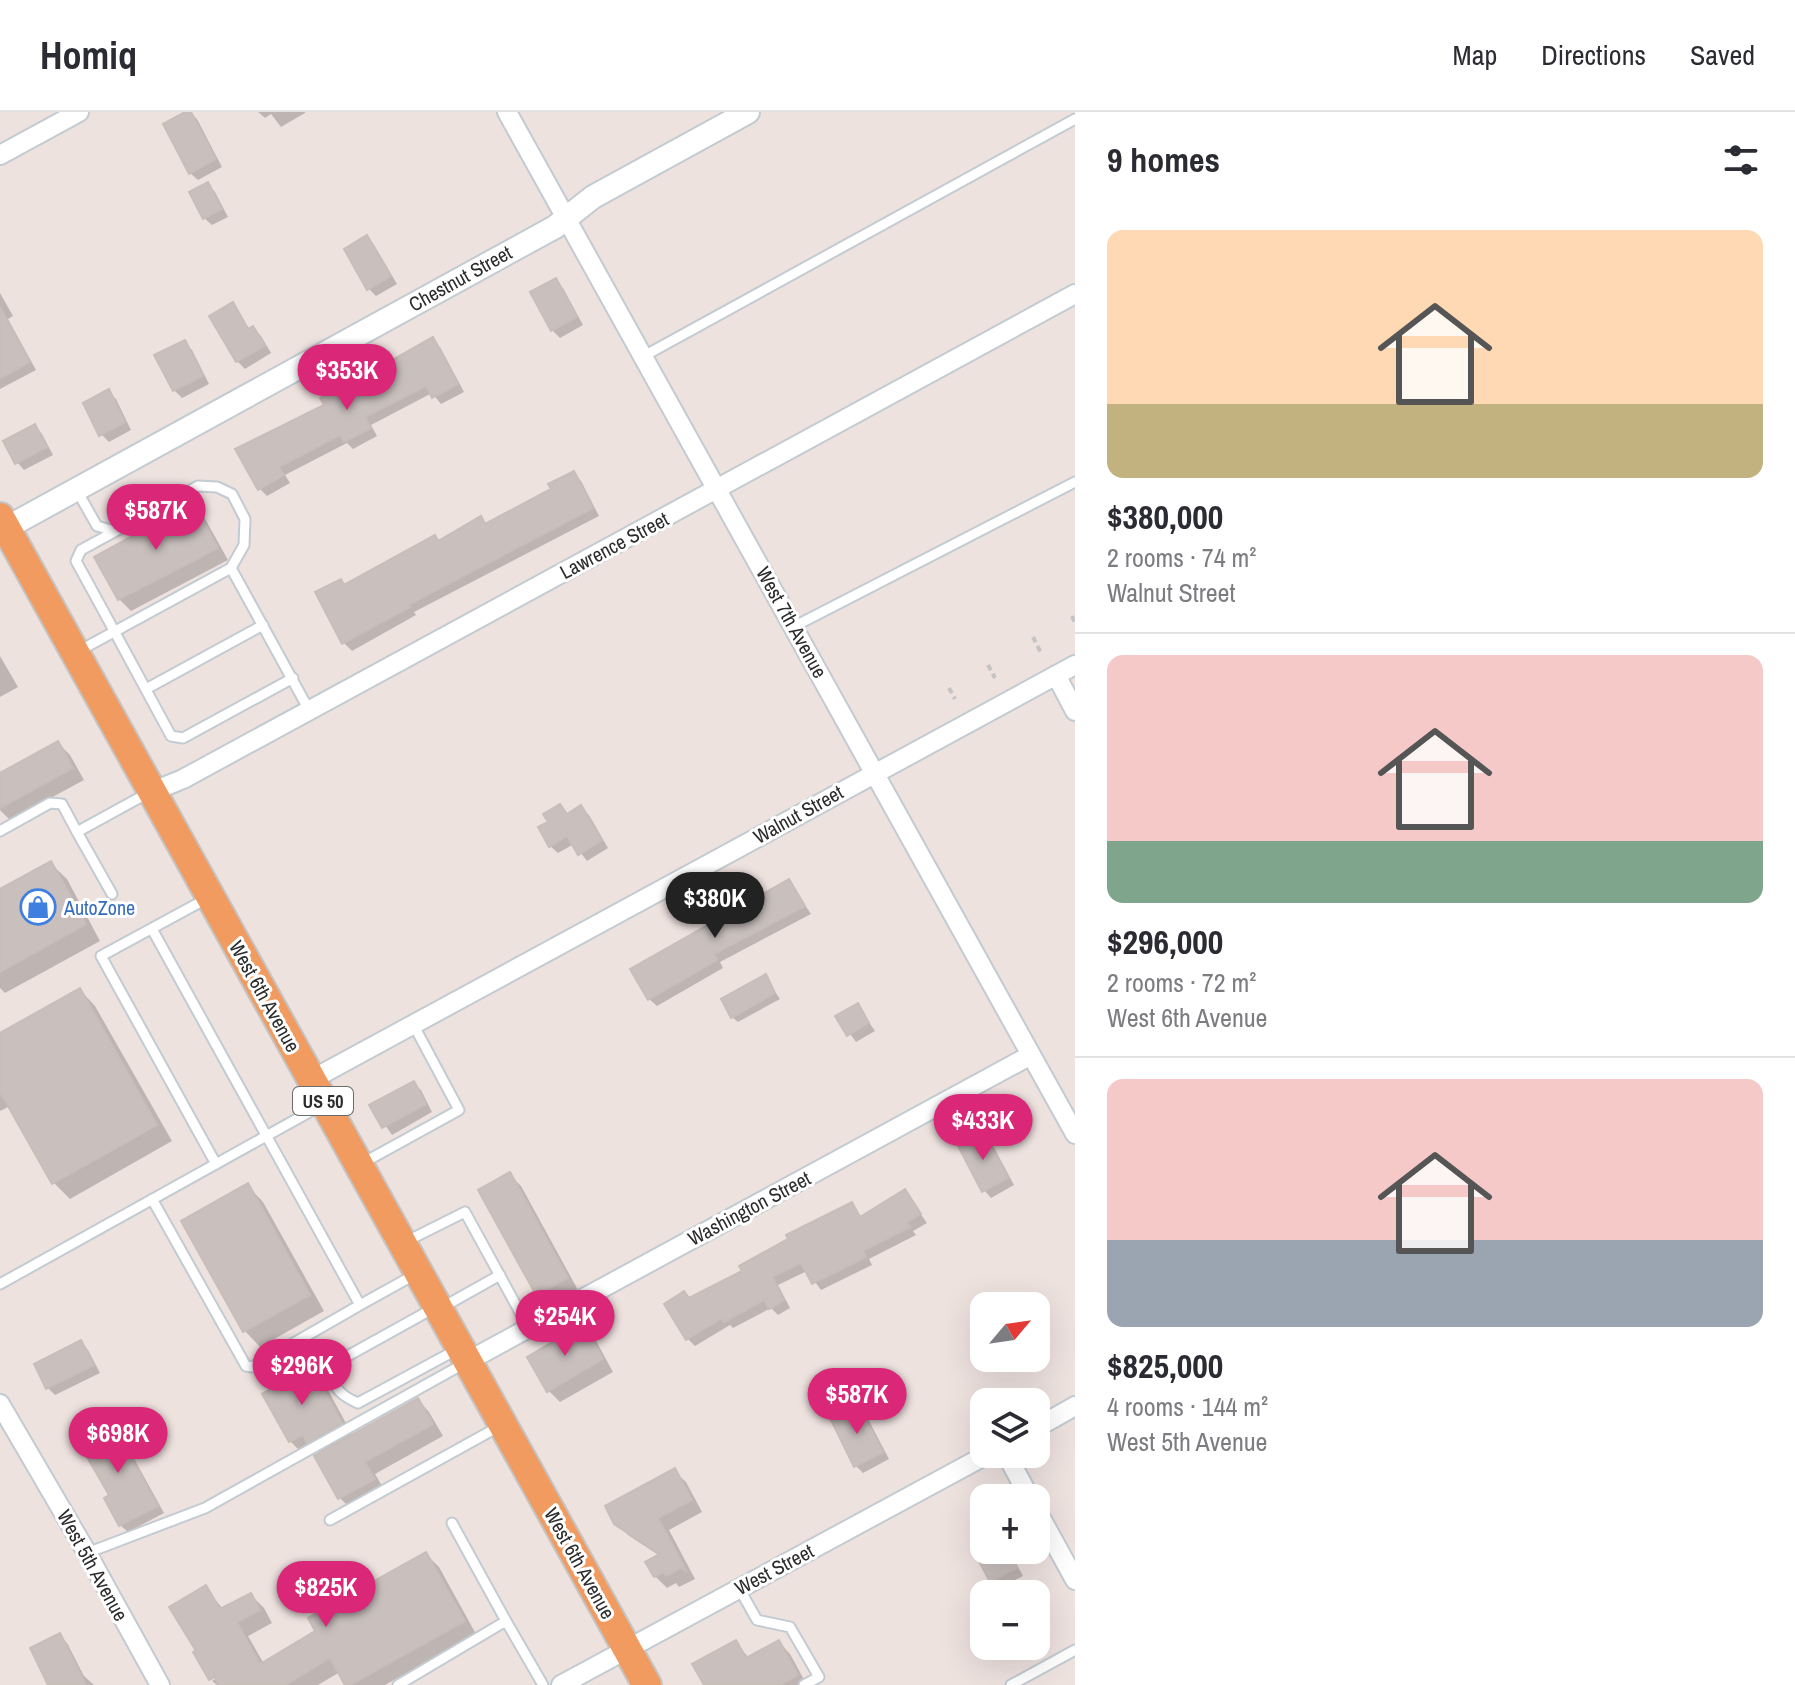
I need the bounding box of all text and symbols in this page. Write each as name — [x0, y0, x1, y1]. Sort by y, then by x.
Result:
text: Homiq — [40, 30, 137, 81]
text: Map — [1453, 36, 1497, 74]
text: Directions — [1541, 36, 1646, 74]
text: Saved — [1690, 36, 1755, 74]
text: 9 homes — [1107, 137, 1220, 183]
icon: filters — [1719, 138, 1763, 182]
street label: Chestnut Street — [404, 238, 517, 317]
icon: home — [1363, 282, 1507, 426]
pin: $353K — [291, 344, 403, 412]
text: $353K — [316, 352, 378, 387]
pin: $587K — [100, 484, 212, 552]
text: $587K — [125, 492, 187, 527]
text: $380,000 — [1107, 494, 1223, 540]
street label: Lawrence Street — [555, 505, 673, 585]
text: 2 rooms · 74 m² — [1107, 540, 1256, 575]
street label: West 7th Avenue — [750, 561, 834, 683]
text: Walnut Street — [1107, 575, 1235, 610]
icon: home — [1363, 707, 1507, 851]
street label: Walnut Street — [748, 778, 848, 850]
pin: $380K — [659, 872, 771, 940]
text: $380K — [684, 880, 746, 915]
shop icon: AutoZone — [19, 888, 57, 926]
place label: AutoZone — [63, 894, 135, 921]
text: $296,000 — [1107, 919, 1223, 965]
street label: West 6th Avenue — [223, 935, 307, 1057]
text: 2 rooms · 72 m² — [1107, 965, 1256, 1000]
text: West 6th Avenue — [1107, 1000, 1267, 1035]
road number: US 50 — [293, 1087, 353, 1115]
pin: $433K — [927, 1094, 1039, 1162]
text: $433K — [952, 1102, 1014, 1137]
icon: home — [1363, 1131, 1507, 1275]
street label: Washington Street — [683, 1164, 815, 1252]
pin: $254K — [509, 1290, 621, 1358]
north arrow — [970, 1292, 1050, 1372]
map controls — [970, 1292, 1050, 1660]
text: $254K — [534, 1298, 596, 1333]
pin: $296K — [246, 1339, 358, 1407]
text: $825,000 — [1107, 1343, 1223, 1389]
text: $296K — [271, 1347, 333, 1382]
pin: $587K — [801, 1368, 913, 1436]
text: $587K — [826, 1376, 888, 1411]
button: layers — [970, 1388, 1050, 1468]
text: 4 rooms · 144 m² — [1107, 1389, 1268, 1424]
pin: $698K — [62, 1407, 174, 1475]
text: $698K — [87, 1415, 149, 1450]
text: West 5th Avenue — [1107, 1424, 1267, 1459]
button: + — [970, 1484, 1050, 1564]
street label: West 6th Avenue — [538, 1502, 622, 1624]
street label: West 5th Avenue — [51, 1504, 135, 1626]
street label: West Street — [730, 1537, 818, 1601]
pin: $825K — [270, 1561, 382, 1629]
text: $825K — [295, 1569, 357, 1604]
button: − — [970, 1580, 1050, 1660]

